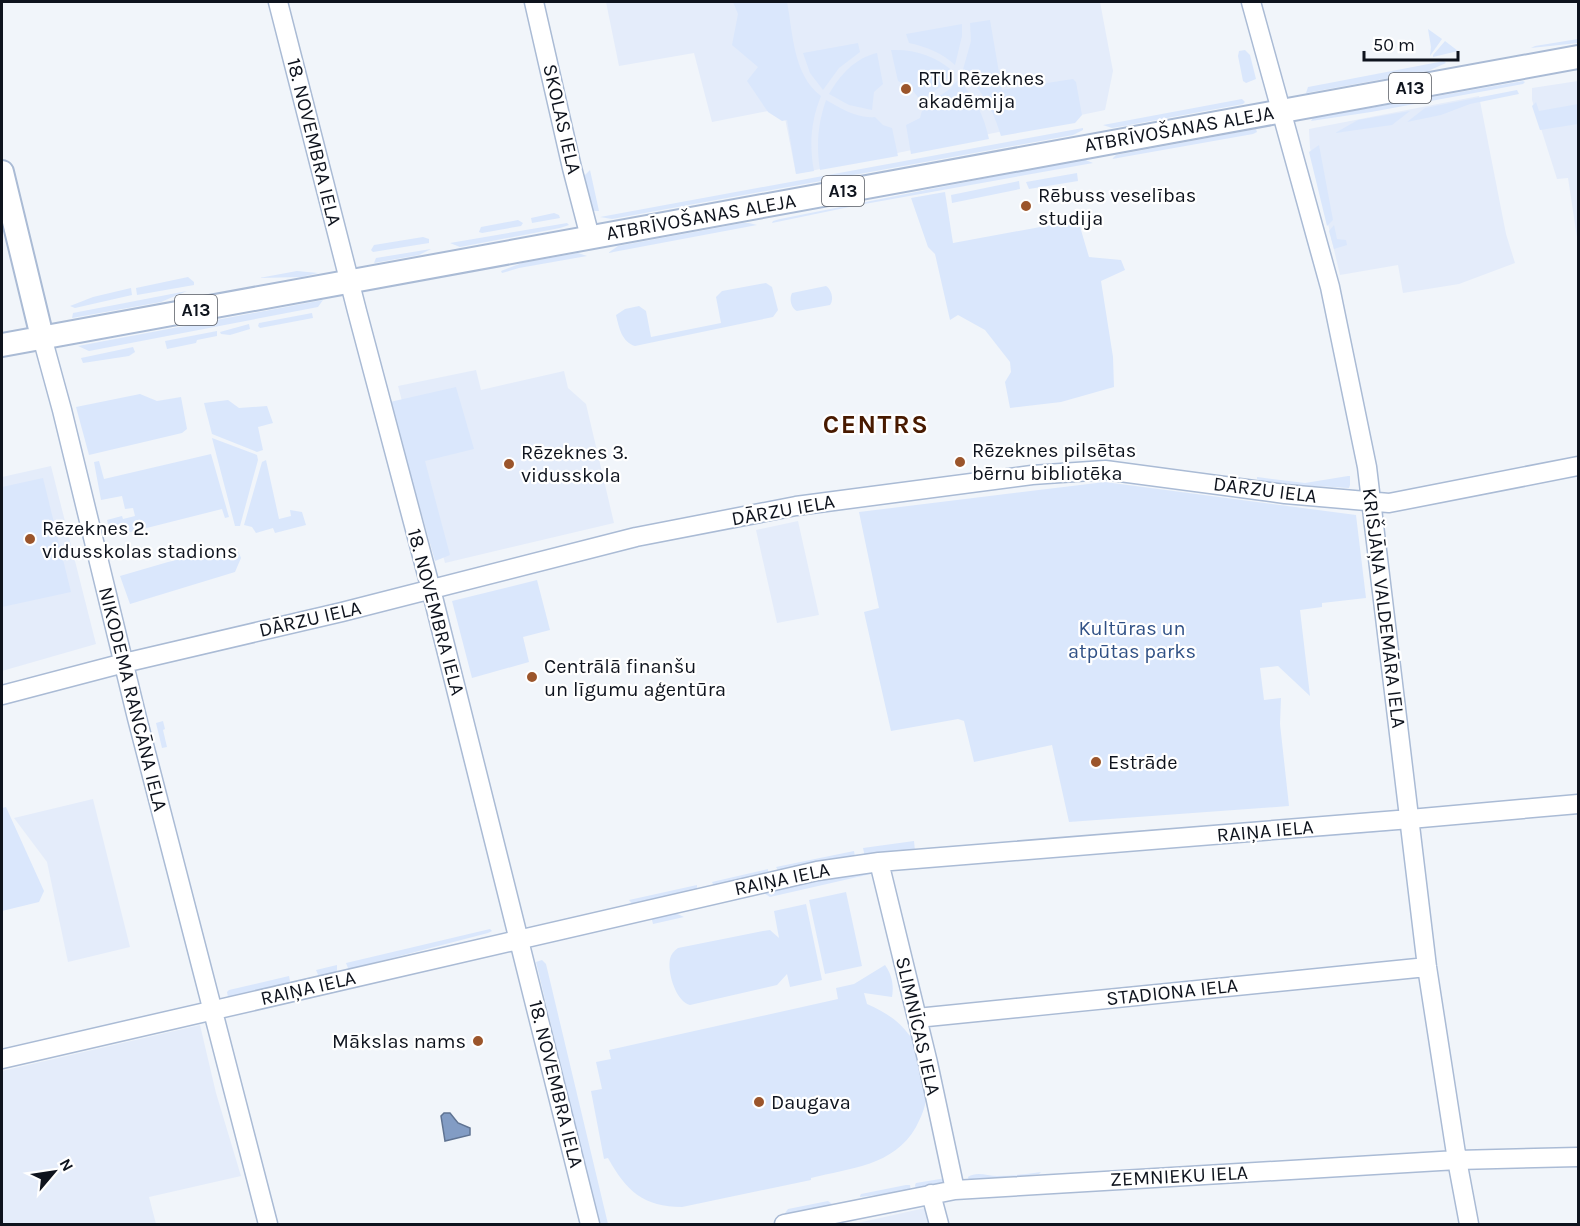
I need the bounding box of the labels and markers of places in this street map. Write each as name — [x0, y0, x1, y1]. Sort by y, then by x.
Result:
place label: RTU Rēzeknes akadēmija — [918, 67, 1044, 113]
marker: RTU Rēzeknes akadēmija — [899, 82, 913, 96]
place label: Rēbuss veselības studija — [1038, 184, 1196, 230]
marker: Rēbuss veselības studija — [1019, 199, 1033, 213]
place label: Rēzeknes pilsētas bērnu bibliotēka — [972, 439, 1136, 485]
place label: Rēzeknes 3. vidusskola — [521, 441, 628, 487]
marker: Rēzeknes pilsētas bērnu bibliotēka — [953, 455, 967, 469]
marker: Rēzeknes 3. vidusskola — [502, 457, 516, 471]
place label: Rēzeknes 2. vidusskolas stadions — [42, 517, 237, 563]
marker: Rēzeknes 2. vidusskolas stadions — [23, 532, 37, 546]
place label: Centrālā finanšu un līgumu aģentūra — [544, 655, 726, 701]
marker: Centrālā finanšu un līgumu aģentūra — [525, 670, 539, 684]
place label: Estrāde — [1108, 751, 1178, 774]
marker: Estrāde — [1089, 755, 1103, 769]
place label: Mākslas nams — [332, 1030, 466, 1053]
marker: Mākslas nams — [471, 1034, 485, 1048]
place label: Daugava — [771, 1091, 851, 1114]
marker: Daugava — [752, 1095, 766, 1109]

